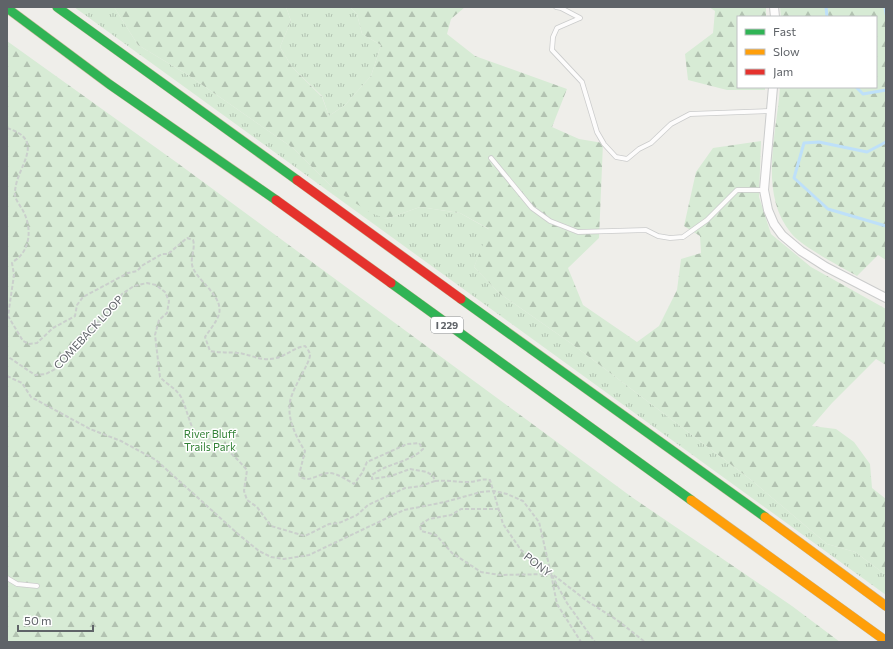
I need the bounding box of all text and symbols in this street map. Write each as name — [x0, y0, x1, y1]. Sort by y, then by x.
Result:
legend — [737, 16, 877, 88]
text: Fast — [773, 24, 796, 38]
text: Slow — [773, 44, 800, 58]
text: Jam — [773, 64, 793, 79]
street label: COMEBACK LOOP — [51, 293, 125, 371]
road number: I 229 — [431, 317, 463, 333]
park label: River Bluff Trails Park — [184, 427, 237, 453]
street label: PONY — [522, 549, 554, 579]
scale bar — [18, 607, 93, 633]
text: 50 m — [24, 613, 52, 627]

